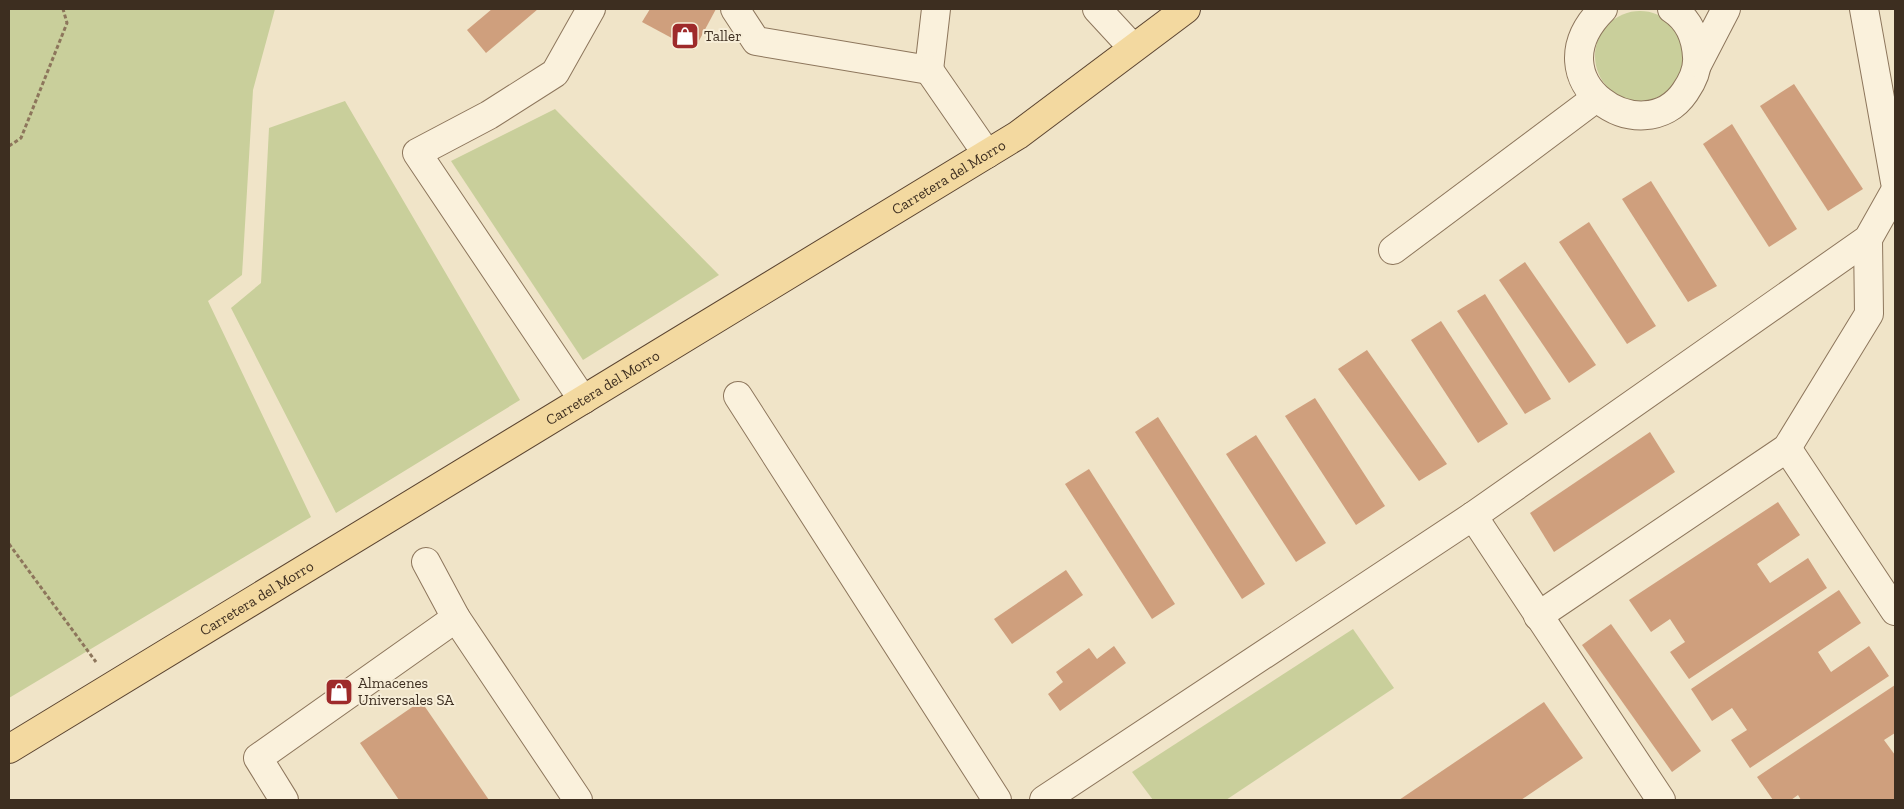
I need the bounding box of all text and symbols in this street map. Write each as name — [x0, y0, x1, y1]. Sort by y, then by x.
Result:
shop icon: Taller — [670, 21, 700, 51]
place label: Taller — [704, 27, 741, 45]
street label: Carretera del Morro — [889, 136, 1009, 219]
street label: Carretera del Morro — [543, 346, 663, 429]
street label: Carretera del Morro — [197, 557, 317, 640]
place label: Almacenes Universales SA — [358, 674, 454, 709]
shop icon: Almacenes Universales SA — [324, 677, 354, 707]

